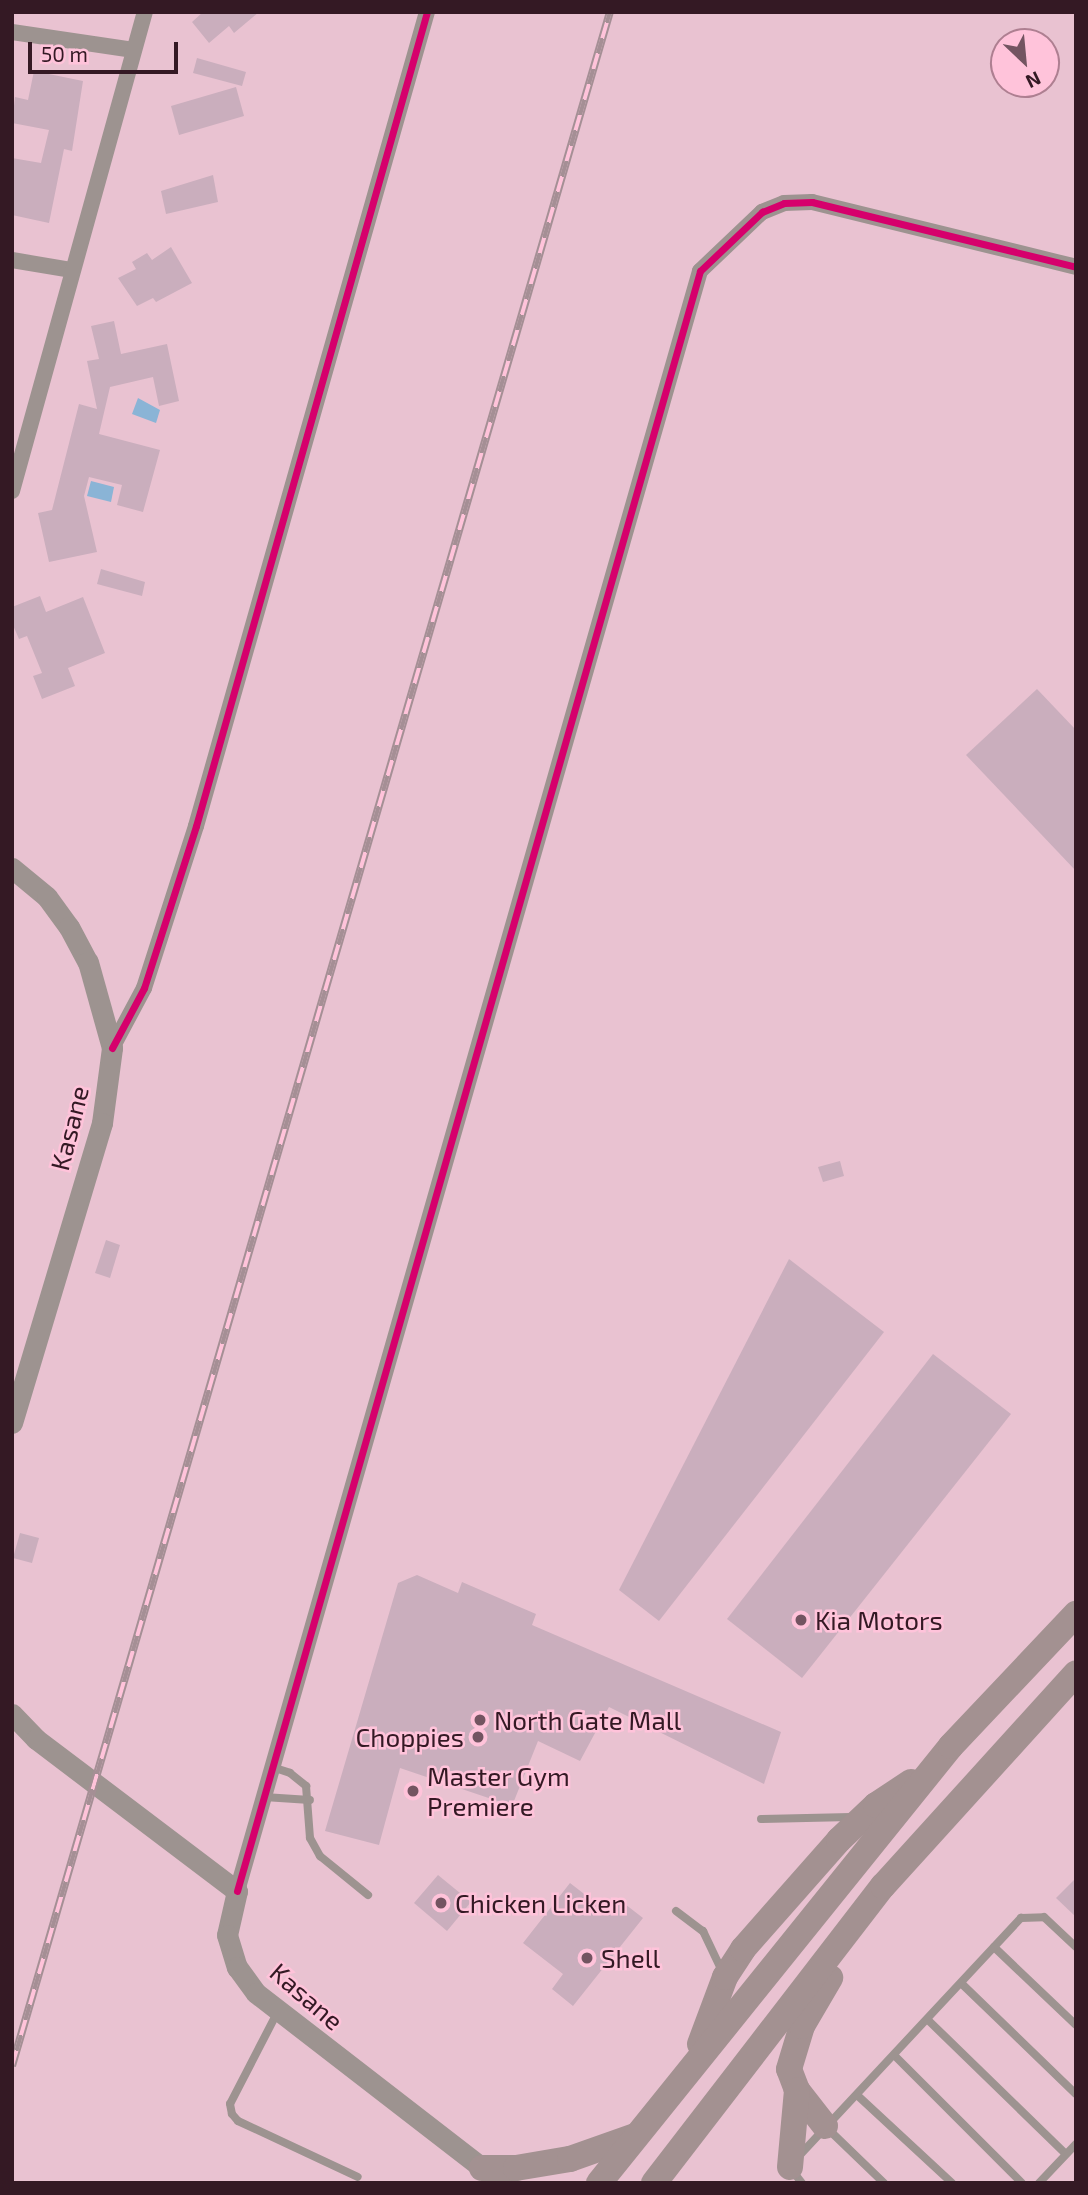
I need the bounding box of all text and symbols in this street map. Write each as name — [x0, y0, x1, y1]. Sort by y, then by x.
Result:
scale bar — [32, 28, 182, 72]
north arrow — [990, 28, 1060, 98]
text: 50 m — [41, 41, 88, 66]
text: N — [1022, 67, 1045, 94]
street label: Kasane — [43, 1082, 95, 1174]
place label: Kia Motors — [815, 1604, 943, 1636]
marker: Kia Motors — [793, 1612, 809, 1628]
place label: North Gate Mall — [494, 1704, 681, 1736]
marker: North Gate Mall — [472, 1712, 488, 1728]
place label: Choppies — [356, 1721, 464, 1753]
marker: Choppies — [470, 1729, 486, 1745]
place label: Master Gym Premiere — [427, 1760, 570, 1822]
marker: Master Gym Premiere — [405, 1783, 421, 1799]
place label: Chicken Licken — [455, 1887, 626, 1919]
marker: Chicken Licken — [433, 1895, 449, 1911]
place label: Shell — [601, 1942, 660, 1974]
marker: Shell — [579, 1950, 595, 1966]
street label: Kasane — [264, 1956, 350, 2036]

